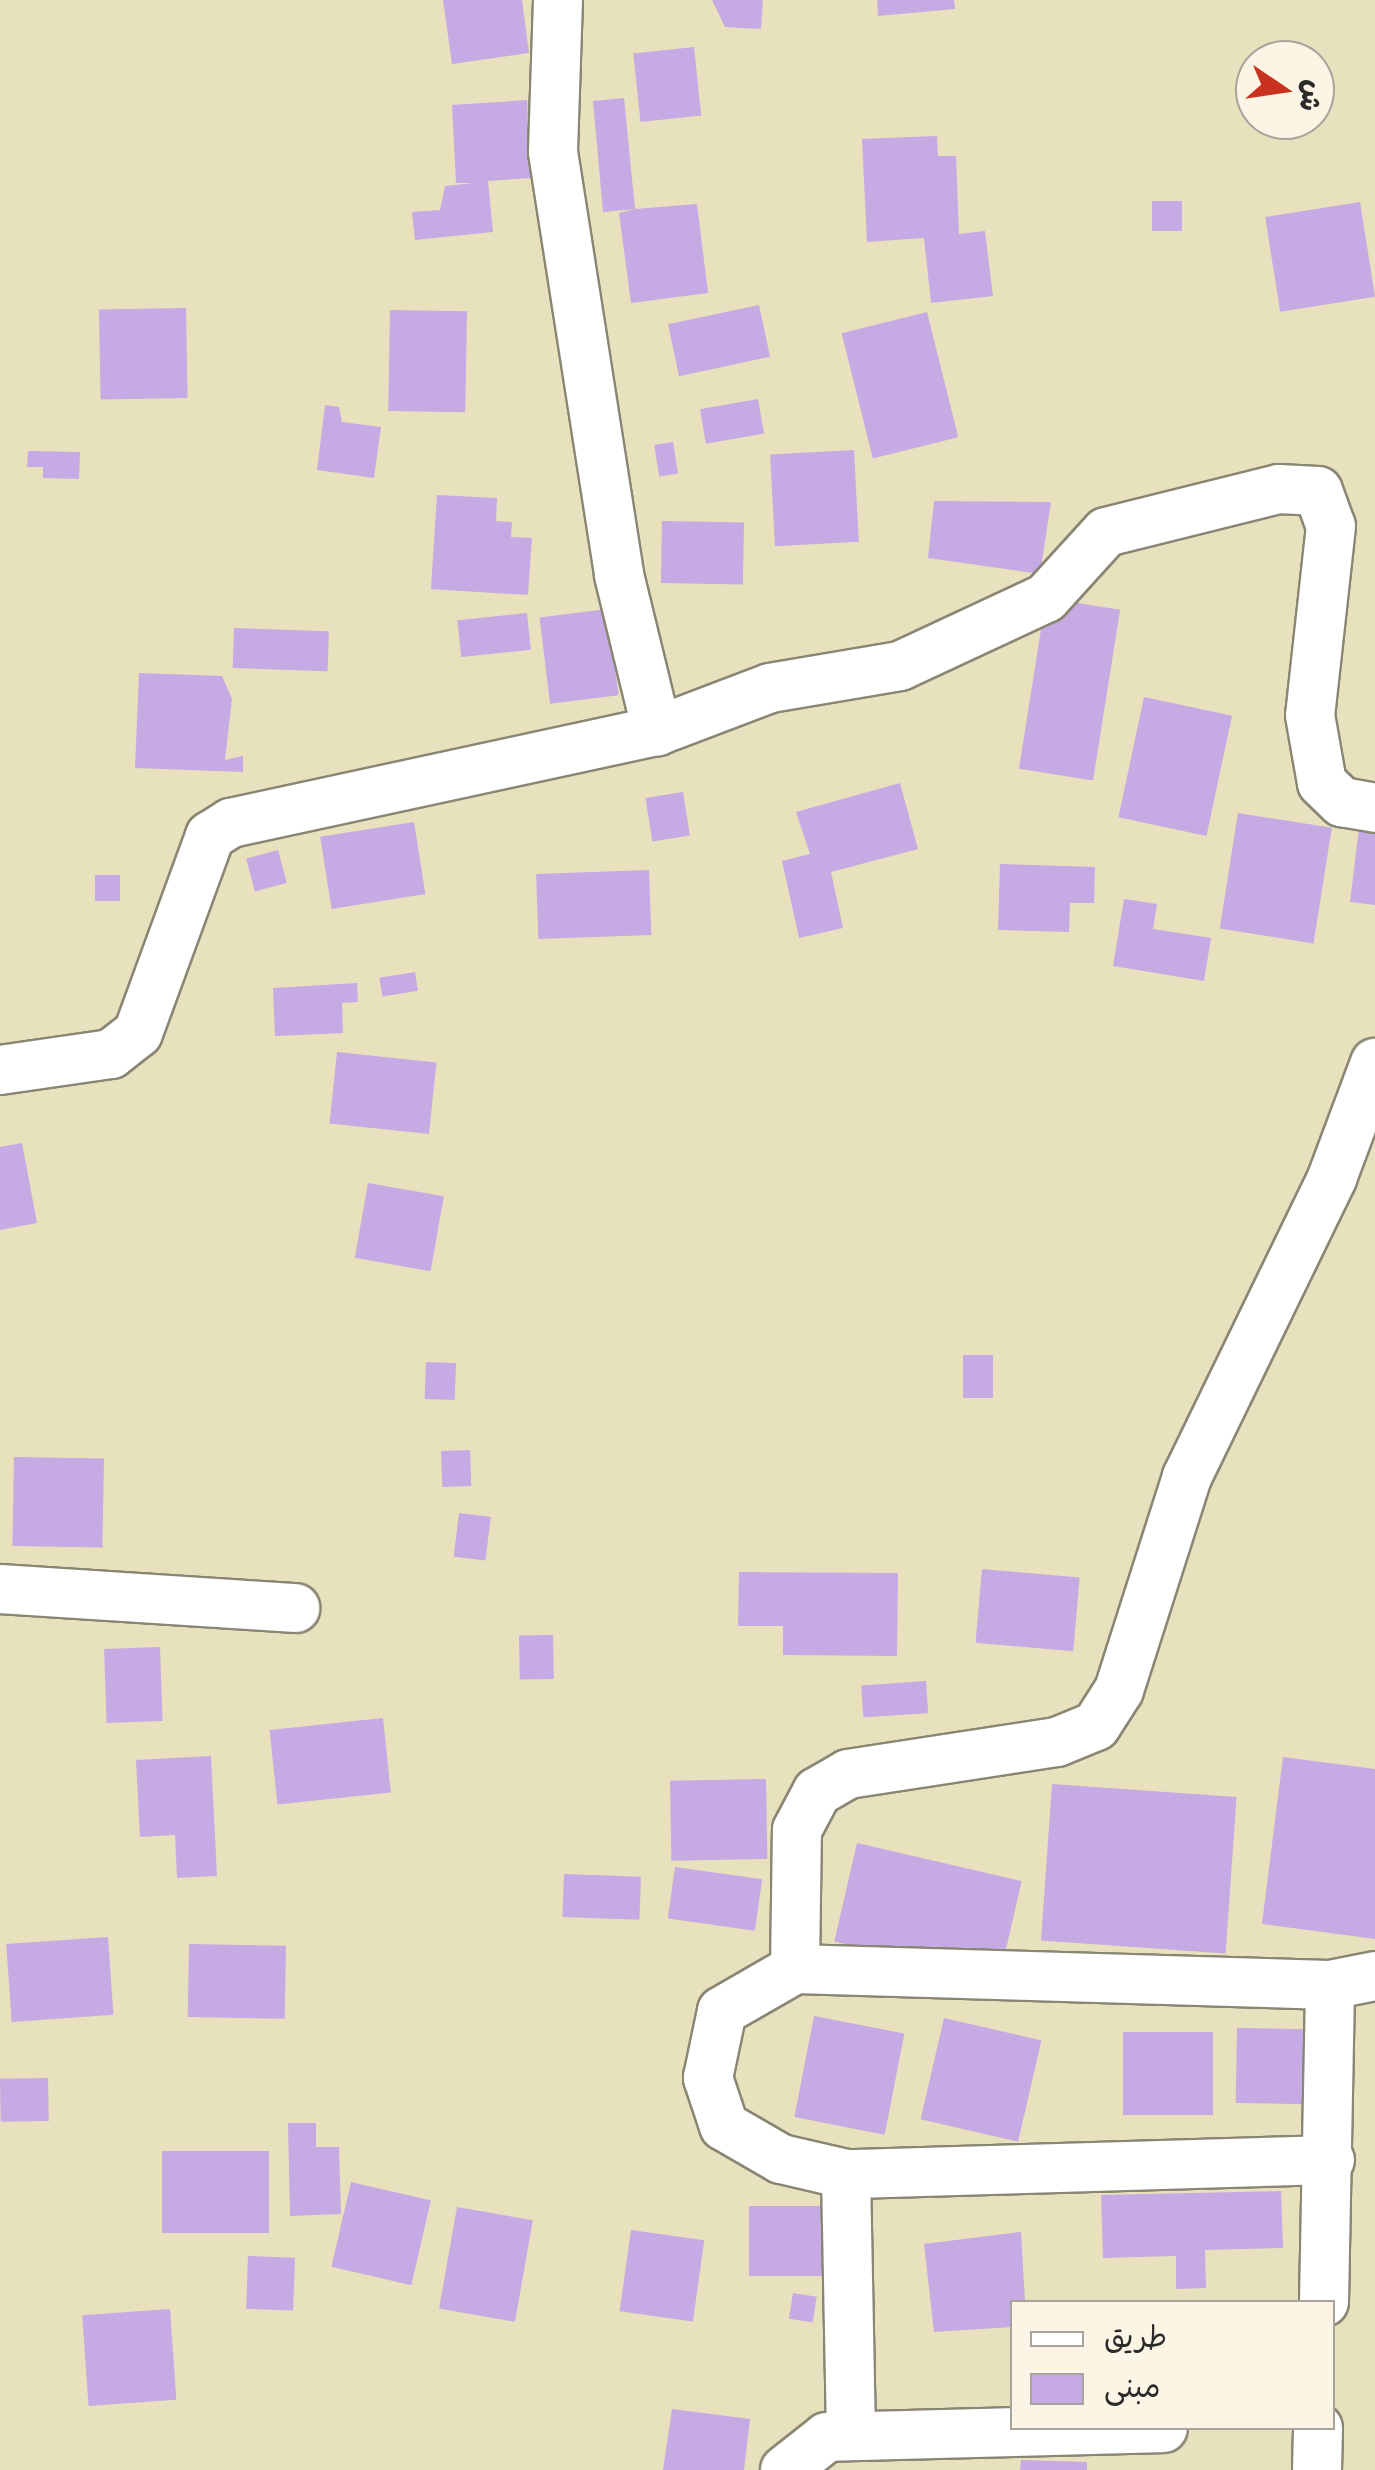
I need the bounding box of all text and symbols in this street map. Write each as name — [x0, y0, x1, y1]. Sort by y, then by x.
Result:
north arrow — [1235, 40, 1335, 140]
text: ش — [1292, 77, 1332, 115]
legend — [1010, 2300, 1335, 2430]
text: طريق — [1104, 2318, 1167, 2355]
text: مبنى — [1104, 2368, 1160, 2405]

